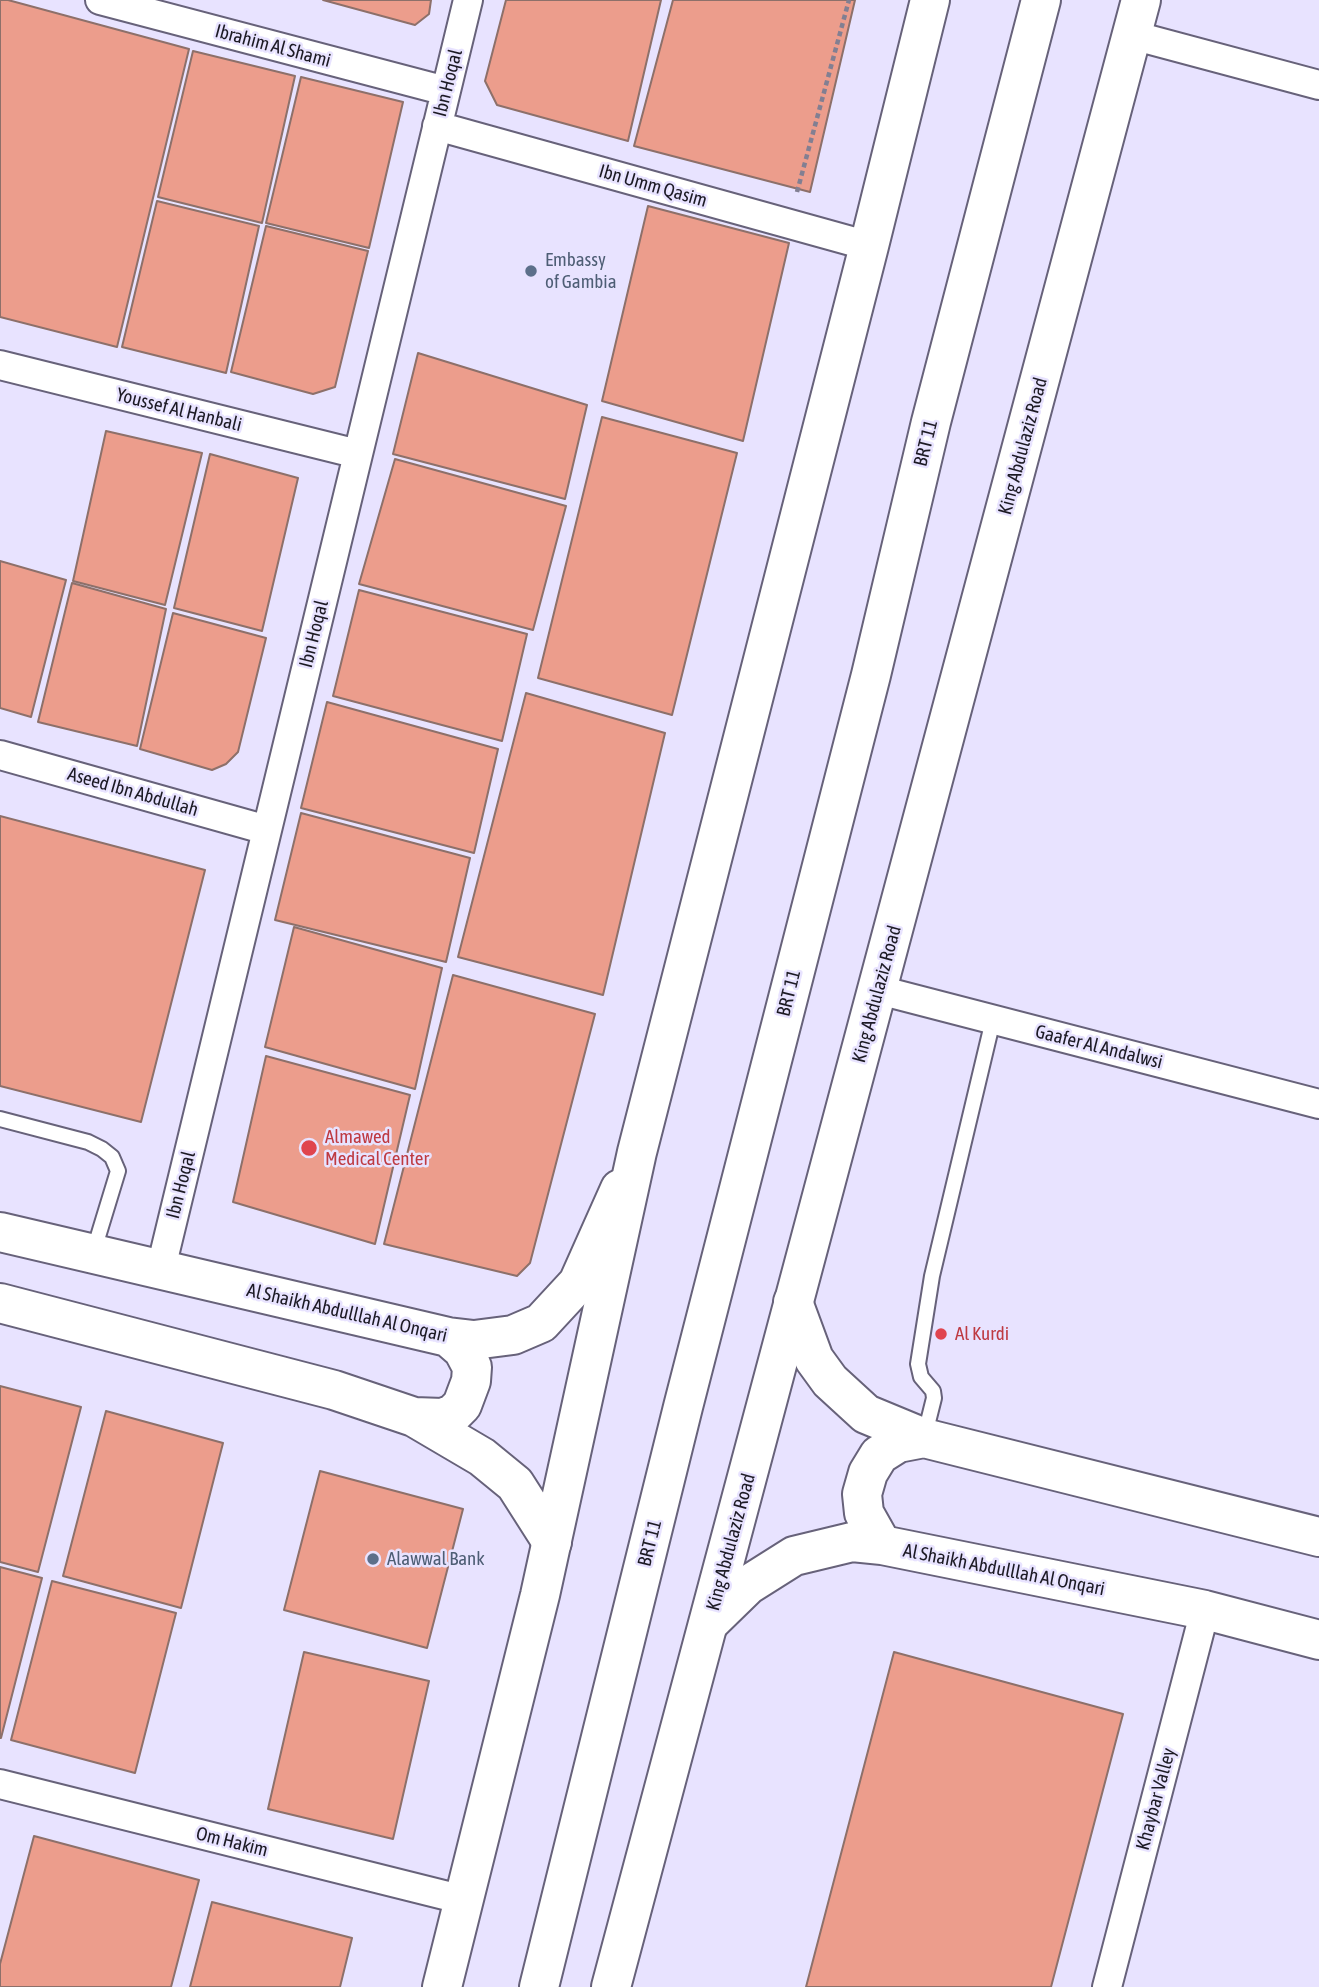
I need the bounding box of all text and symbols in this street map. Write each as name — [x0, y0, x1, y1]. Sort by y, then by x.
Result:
street label: Ibrahim Al Shami — [213, 20, 333, 72]
street label: Ibn Hoqal — [429, 47, 467, 119]
street label: Ibn Umm Qasim — [596, 160, 710, 212]
place label: Embassy of Gambia — [545, 249, 617, 293]
marker: Embassy of Gambia — [523, 263, 539, 279]
street label: King Abdulaziz Road — [994, 375, 1052, 517]
street label: Youssef Al Hanbali — [114, 383, 244, 437]
street label: BRT 11 — [909, 417, 943, 469]
street label: Ibn Hoqal — [295, 598, 333, 670]
street label: Aseed Ibn Abdullah — [65, 762, 201, 822]
street label: King Abdulaziz Road — [848, 923, 906, 1065]
street label: BRT 11 — [772, 967, 806, 1019]
street label: Gaafer Al Andalwsi — [1033, 1020, 1165, 1074]
place label: Almawed Medical Center — [325, 1126, 429, 1170]
marker: Almawed Medical Center — [299, 1138, 319, 1158]
street label: Ibn Hoqal — [162, 1149, 200, 1221]
street label: Al Shaikh Abdulllah Al Onqari — [245, 1279, 449, 1347]
place label: Al Kurdi — [955, 1323, 1009, 1345]
marker: Al Kurdi — [933, 1326, 949, 1342]
street label: King Abdulaziz Road — [702, 1471, 760, 1613]
street label: BRT 11 — [633, 1517, 667, 1569]
street label: Al Shaikh Abdulllah Al Onqari — [901, 1539, 1107, 1601]
place label: Alawwal Bank — [387, 1548, 485, 1570]
marker: Alawwal Bank — [365, 1551, 381, 1567]
street label: Khaybar Valley — [1131, 1745, 1181, 1853]
street label: Om Hakim — [194, 1822, 270, 1862]

